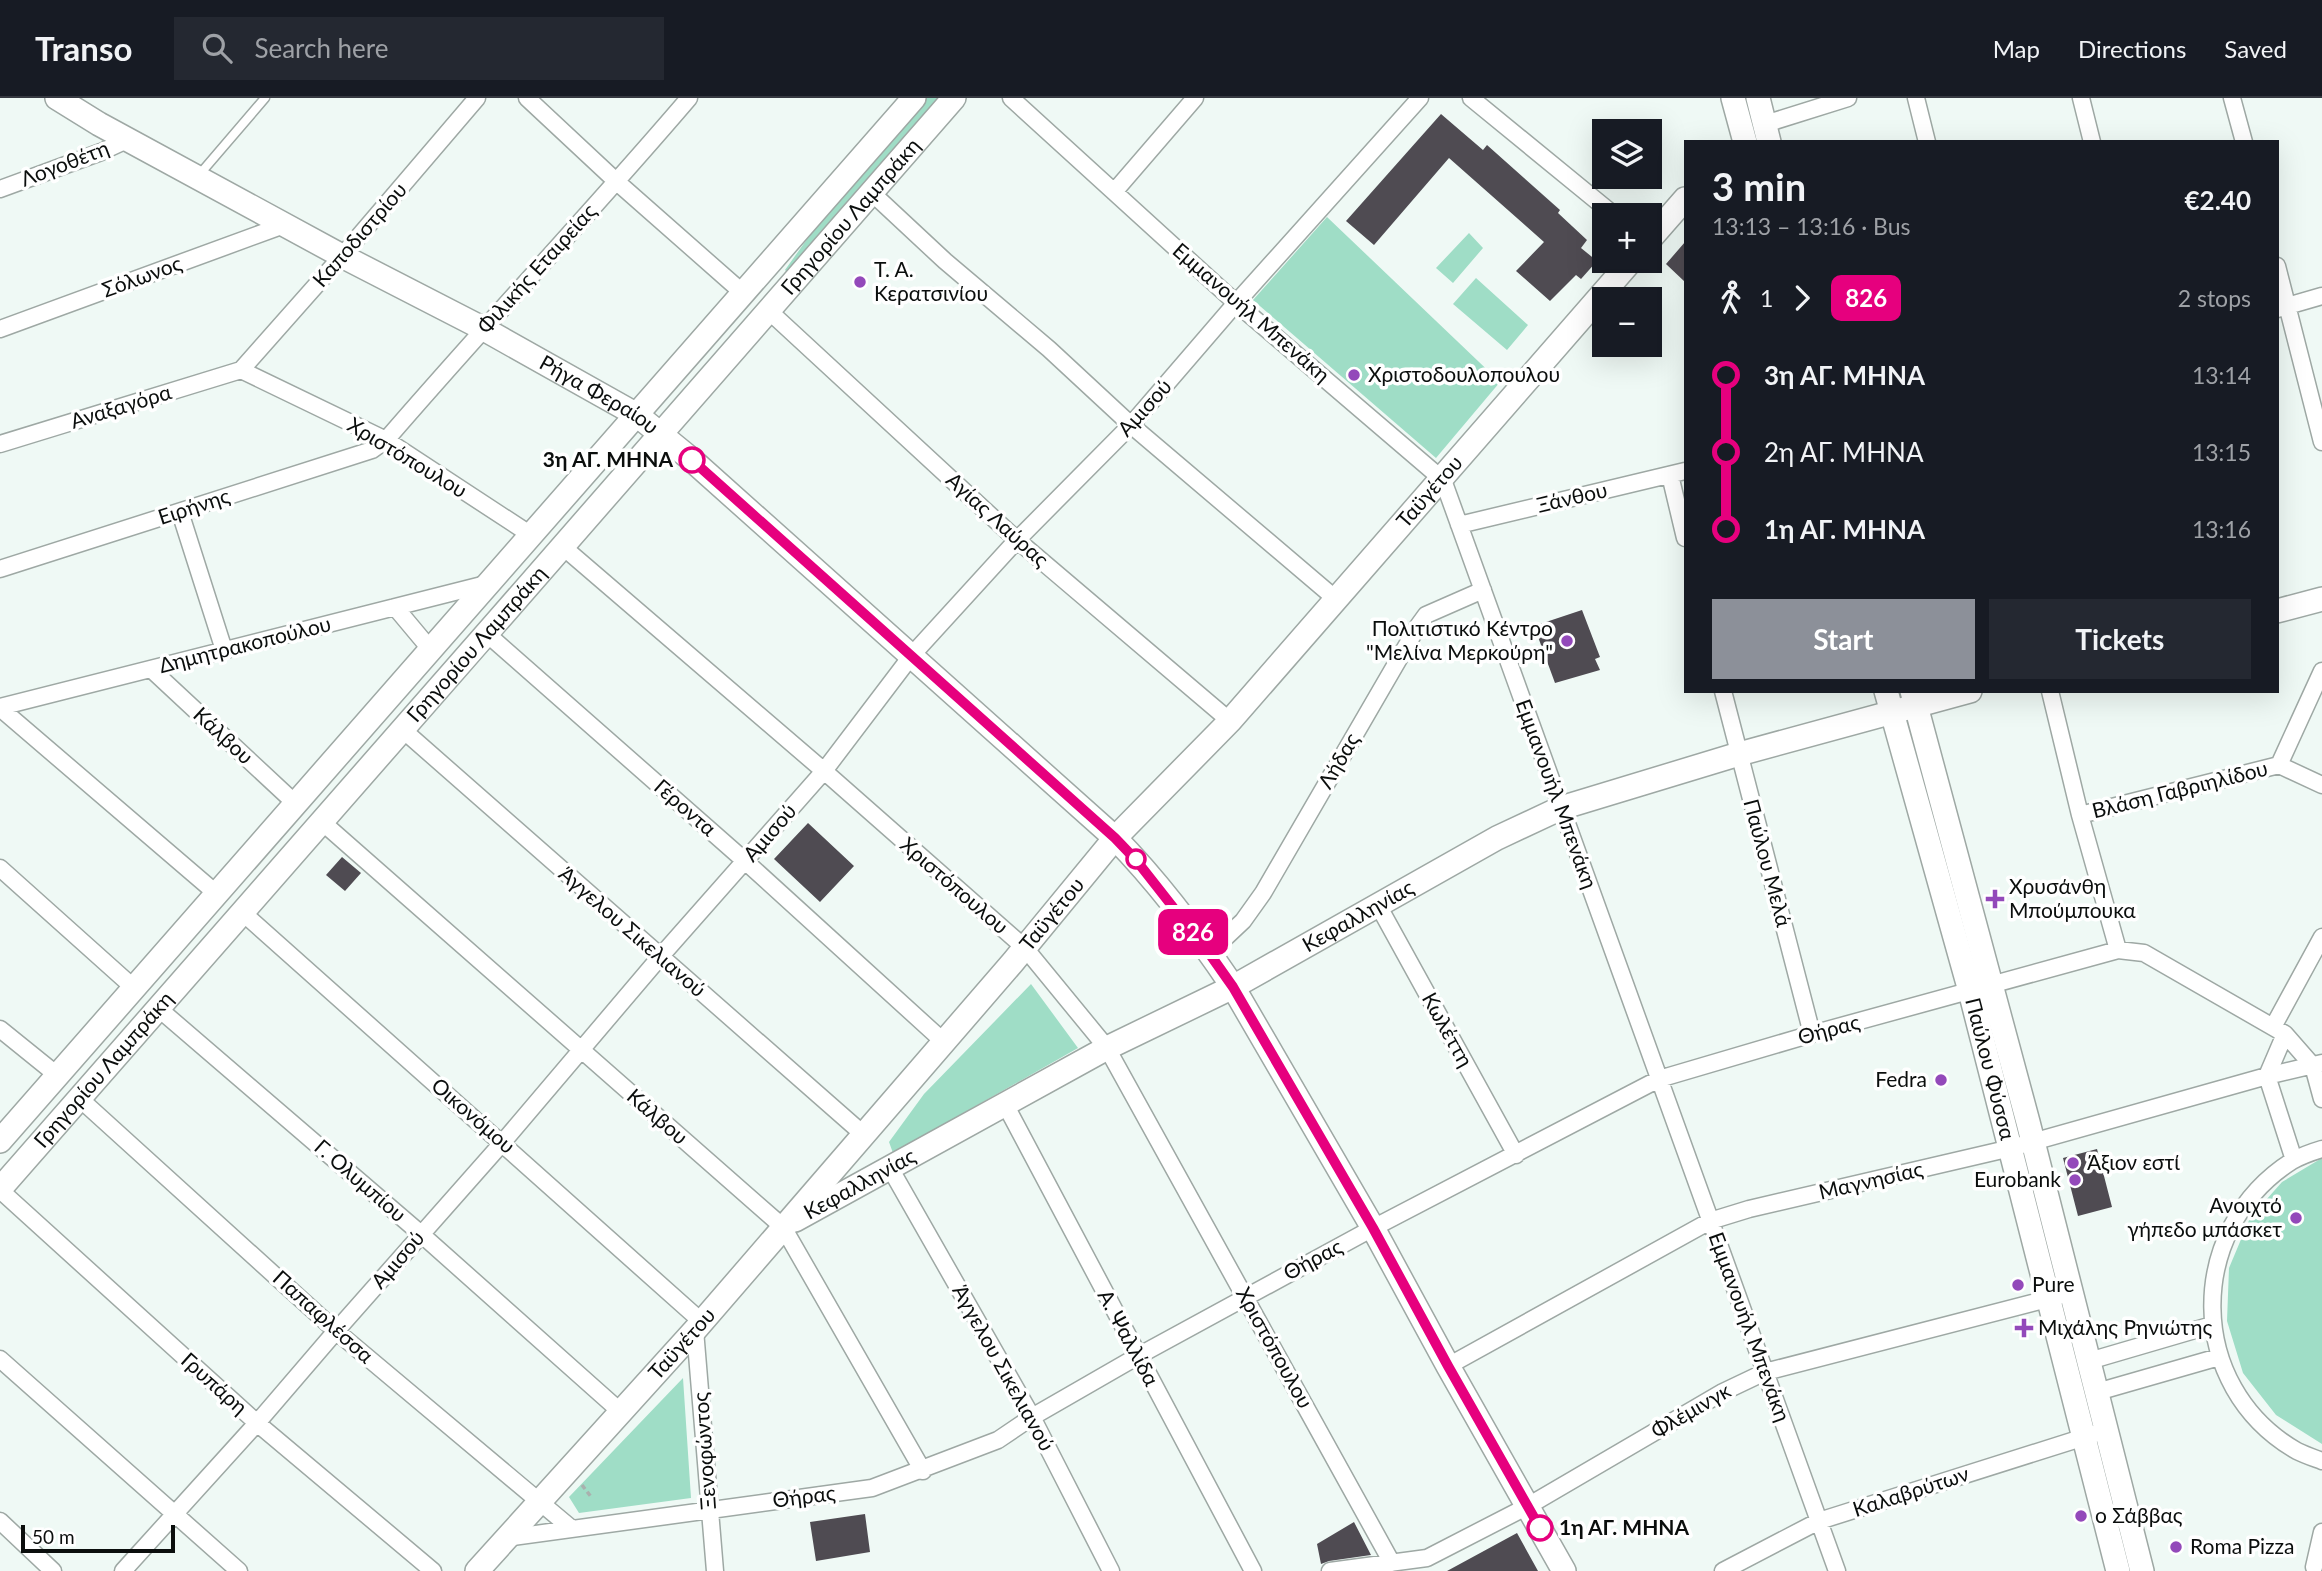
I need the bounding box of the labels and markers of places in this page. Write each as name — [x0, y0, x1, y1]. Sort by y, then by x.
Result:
place label: Τ. Α. Κερατσινίου — [874, 256, 988, 305]
marker: Τ. Α. Κερατσινίου — [852, 274, 868, 290]
place label: Χριστοδουλοπουλου — [1368, 361, 1560, 386]
marker: Χριστοδουλοπουλου — [1346, 367, 1362, 383]
place label: 3η ΑΓ. ΜΗΝΑ — [543, 446, 673, 471]
marker: 3η ΑΓ. ΜΗΝΑ — [679, 447, 705, 473]
place label: Πολιτιστικό Κέντρο "Μελίνα Μερκούρη" — [1366, 615, 1553, 664]
marker: Πολιτιστικό Κέντρο "Μελίνα Μερκούρη" — [1559, 633, 1575, 649]
unlabelled marker — [1126, 849, 1146, 869]
place label: Χρυσάνθη Μπούμπουκα — [2009, 873, 2136, 922]
marker: Χρυσάνθη Μπούμπουκα — [1987, 891, 2003, 907]
place label: Fedra — [1875, 1066, 1927, 1091]
marker: Fedra — [1933, 1072, 1949, 1088]
place label: Άξιον εστί — [2087, 1149, 2180, 1174]
marker: Άξιον εστί — [2065, 1155, 2081, 1171]
place label: Eurobank — [1974, 1166, 2061, 1191]
marker: Eurobank — [2067, 1172, 2083, 1188]
place label: Ανοιχτό γήπεδο μπάσκετ — [2127, 1192, 2282, 1241]
marker: Ανοιχτό γήπεδο μπάσκετ — [2288, 1210, 2304, 1226]
place label: Pure — [2032, 1271, 2075, 1296]
marker: Pure — [2010, 1277, 2026, 1293]
place label: Μιχάλης Ρηνιώτης — [2038, 1314, 2212, 1339]
marker: Μιχάλης Ρηνιώτης — [2016, 1320, 2032, 1336]
place label: ο Σάββας — [2095, 1502, 2183, 1527]
marker: ο Σάββας — [2073, 1508, 2089, 1524]
place label: 1η ΑΓ. ΜΗΝΑ — [1559, 1514, 1690, 1539]
marker: 1η ΑΓ. ΜΗΝΑ — [1527, 1515, 1553, 1541]
place label: Roma Pizza — [2190, 1533, 2294, 1558]
marker: Roma Pizza — [2168, 1539, 2184, 1555]

